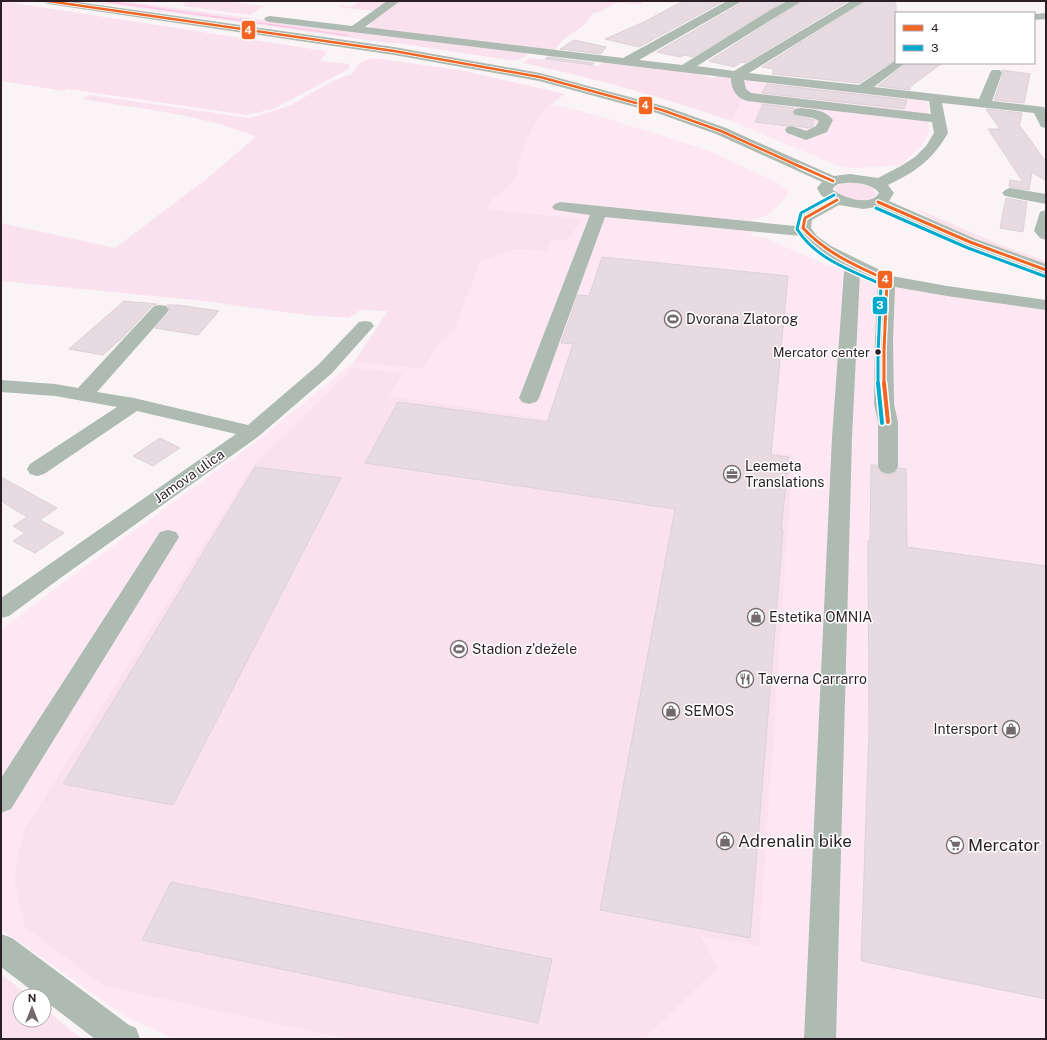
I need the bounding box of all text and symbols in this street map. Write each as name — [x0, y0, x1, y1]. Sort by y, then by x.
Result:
legend — [895, 12, 1035, 64]
line badge: 4 — [241, 20, 256, 40]
text: 4 — [931, 21, 939, 35]
text: 4 — [244, 24, 252, 36]
text: 3 — [931, 41, 939, 55]
line badge: 4 — [638, 96, 653, 115]
text: 4 — [641, 99, 649, 111]
line badge: 4 — [877, 270, 893, 289]
text: 4 — [881, 273, 889, 285]
line badge: 3 — [872, 296, 888, 315]
text: 3 — [876, 299, 884, 311]
sports icon: Dvorana Zlatorog — [663, 309, 683, 329]
place label: Dvorana Zlatorog — [686, 311, 798, 327]
place label: Mercator center — [773, 345, 870, 360]
marker: Mercator center — [873, 347, 883, 357]
street label: Jamova ulica — [151, 446, 227, 506]
place label: Leemeta Translations — [745, 458, 824, 490]
office icon: Leemeta Translations — [722, 464, 742, 484]
shop icon: Estetika OMNIA — [746, 607, 766, 627]
place label: Estetika OMNIA — [769, 609, 872, 625]
sports icon: Stadion z'dežele — [449, 639, 469, 659]
place label: Stadion z'dežele — [472, 641, 577, 657]
restaurant icon: Taverna Carrarro — [735, 669, 755, 689]
place label: Taverna Carrarro — [758, 671, 867, 687]
shop icon: SEMOS — [661, 701, 681, 721]
place label: SEMOS — [684, 703, 734, 719]
shop icon: Intersport — [1001, 719, 1021, 739]
place label: Intersport — [934, 721, 998, 737]
shop icon: Adrenalin bike — [715, 831, 735, 851]
place label: Adrenalin bike — [738, 831, 852, 851]
supermarket icon: Mercator — [945, 835, 965, 855]
place label: Mercator — [968, 835, 1040, 855]
north arrow — [12, 988, 52, 1028]
text: N — [28, 992, 36, 1004]

